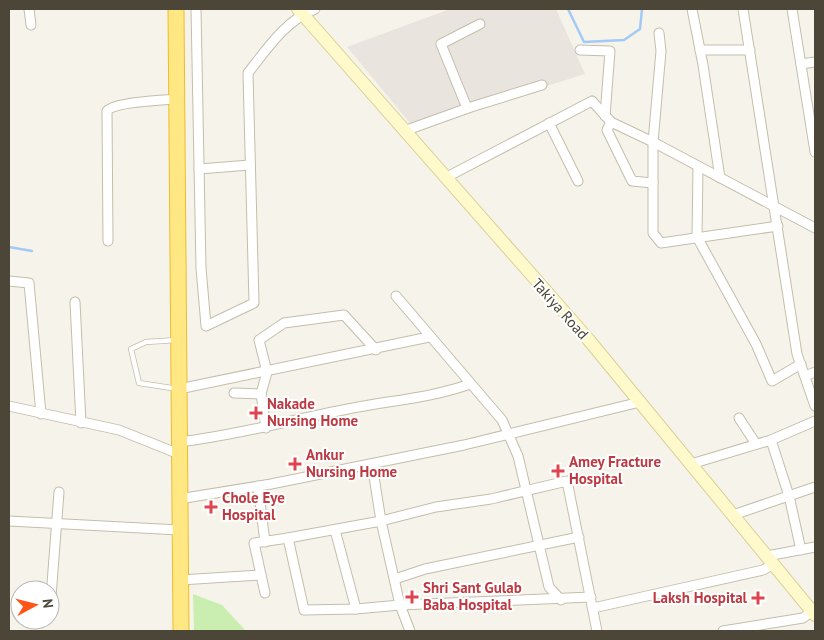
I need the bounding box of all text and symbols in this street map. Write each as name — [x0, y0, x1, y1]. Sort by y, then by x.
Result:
street label: Takiya Road — [528, 274, 593, 343]
place label: Nakade Nursing Home — [267, 394, 358, 430]
marker: Nakade Nursing Home — [249, 406, 263, 420]
place label: Ankur Nursing Home — [306, 445, 397, 481]
place label: Amey Fracture Hospital — [569, 452, 661, 488]
marker: Ankur Nursing Home — [288, 457, 302, 471]
marker: Amey Fracture Hospital — [551, 464, 565, 478]
place label: Chole Eye Hospital — [222, 488, 285, 524]
marker: Chole Eye Hospital — [204, 500, 218, 514]
place label: Shri Sant Gulab Baba Hospital — [423, 578, 522, 614]
north arrow — [10, 580, 60, 630]
place label: Laksh Hospital — [653, 588, 748, 607]
marker: Shri Sant Gulab Baba Hospital — [405, 590, 419, 604]
marker: Laksh Hospital — [751, 591, 765, 605]
text: N — [38, 598, 57, 609]

